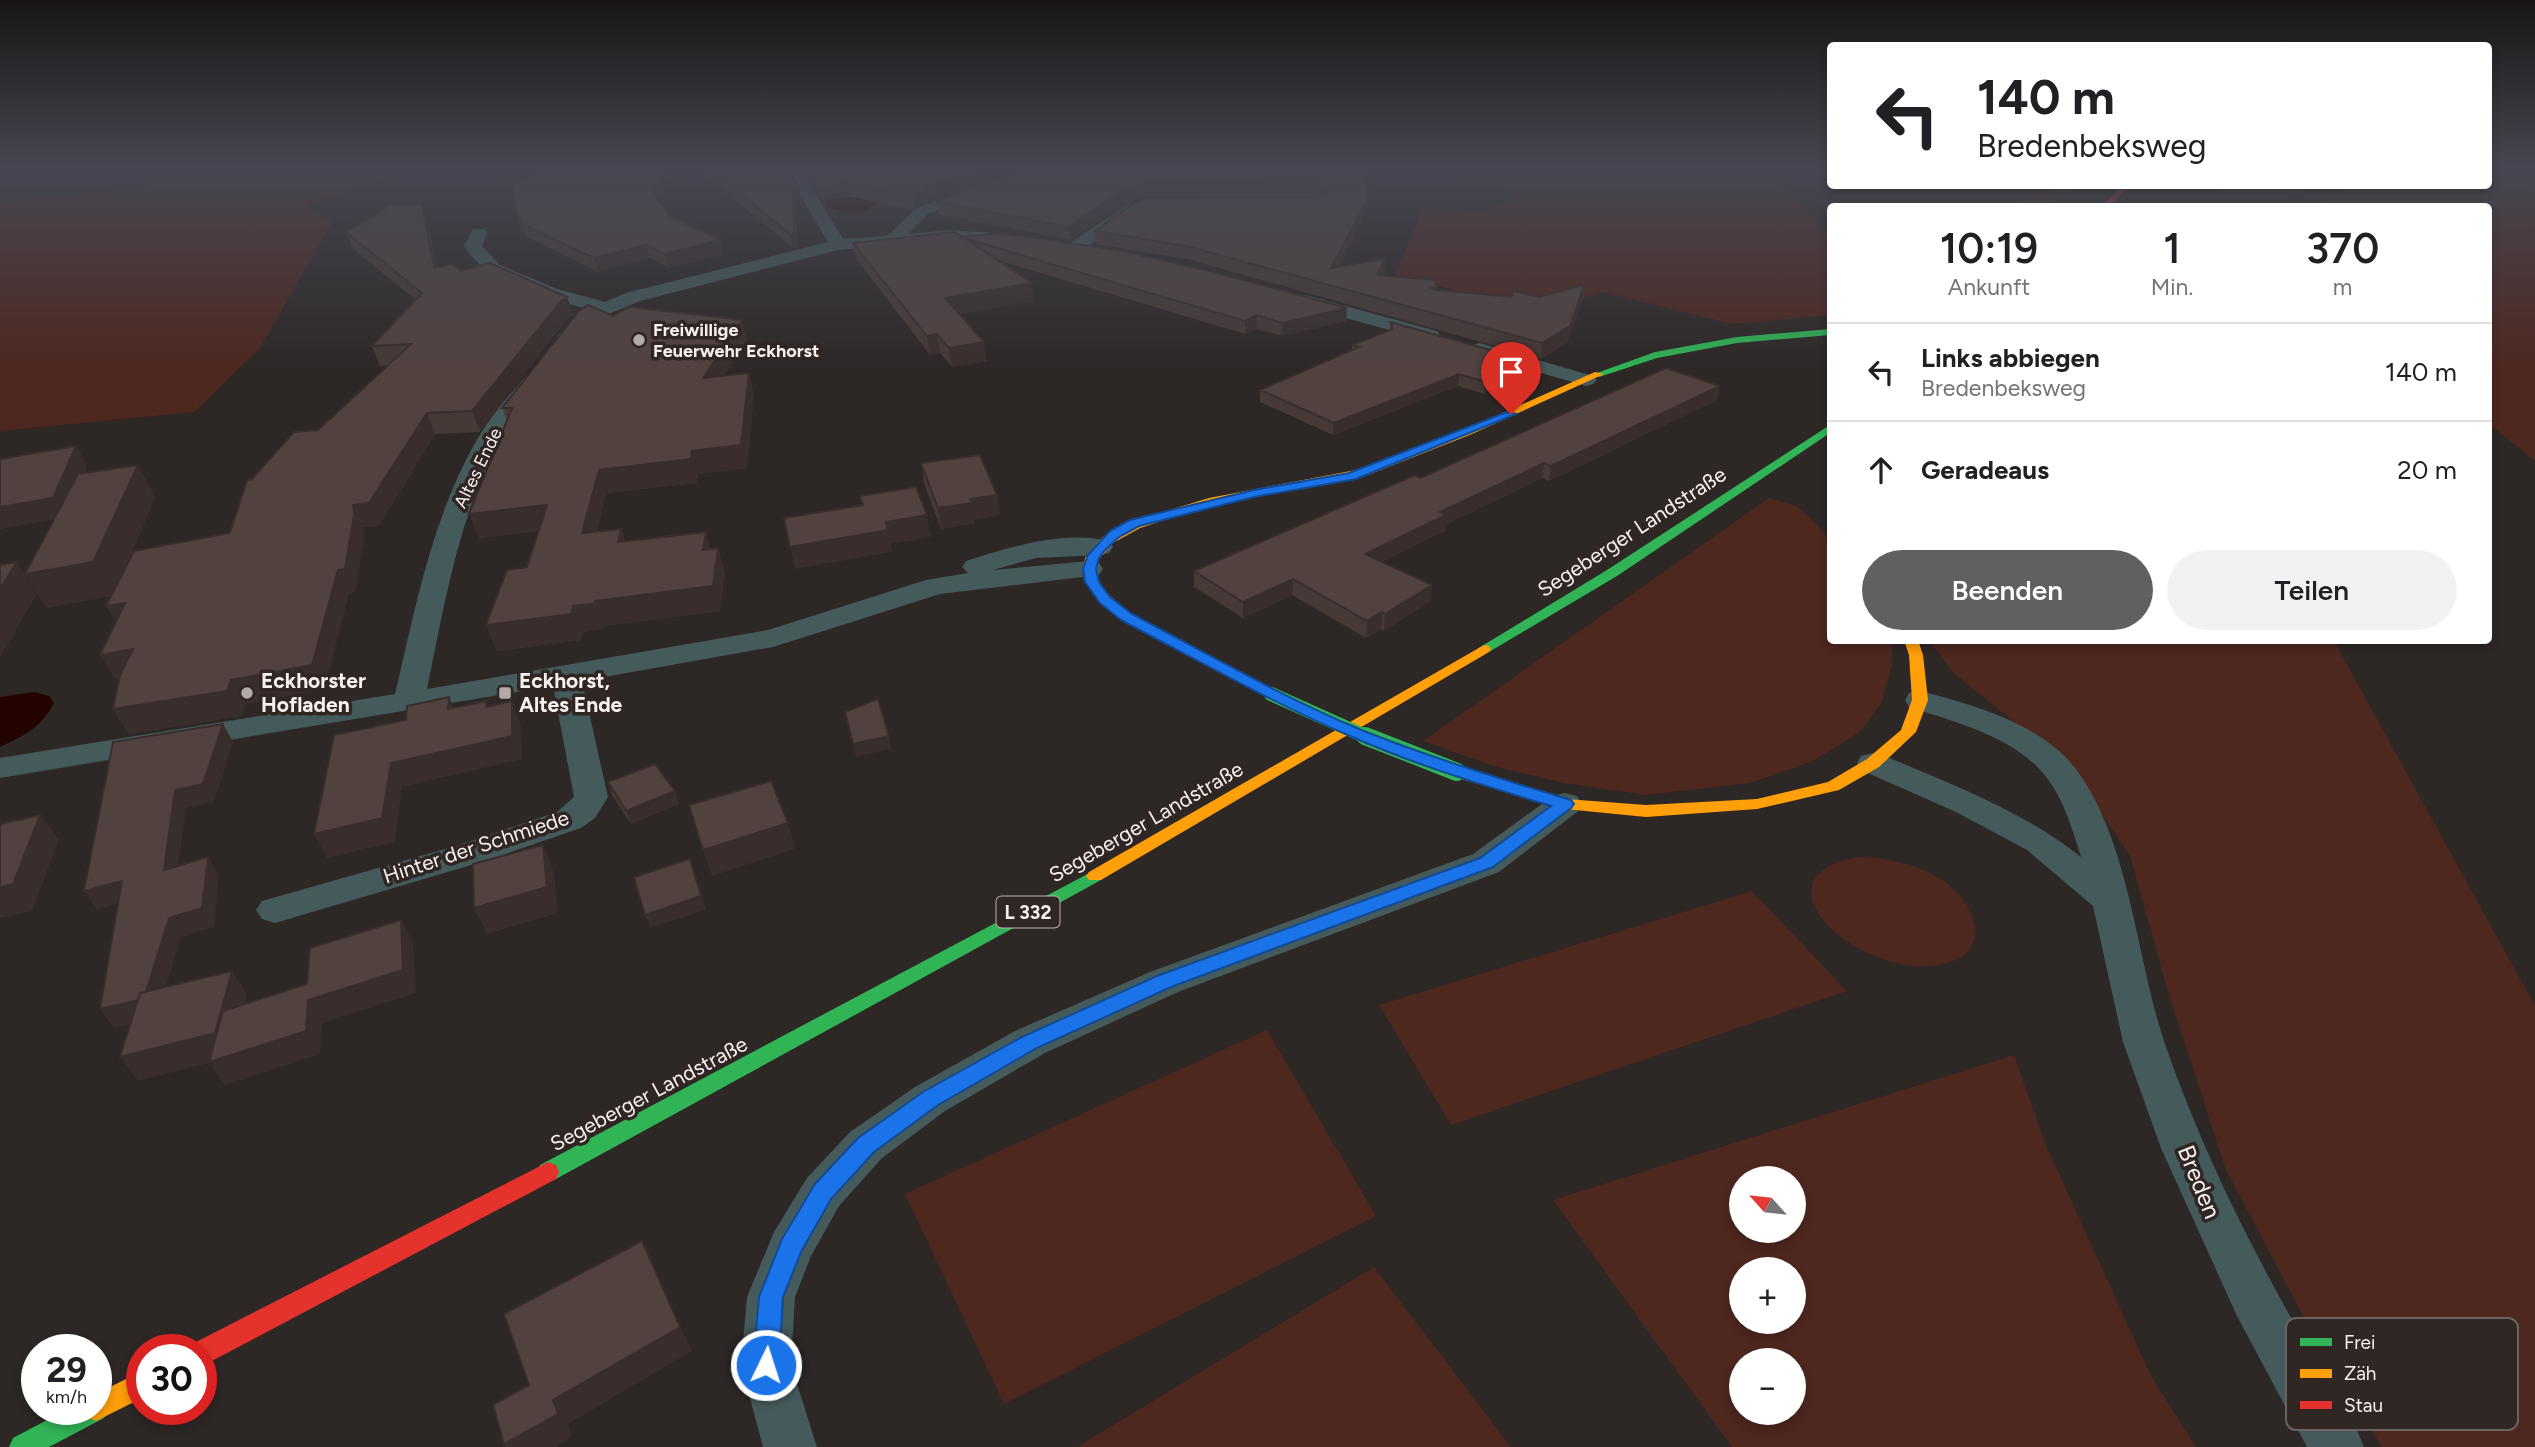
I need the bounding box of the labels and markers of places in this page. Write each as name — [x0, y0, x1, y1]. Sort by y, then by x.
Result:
place label: Freiwillige Feuerwehr Eckhorst — [653, 319, 819, 362]
marker: Freiwillige Feuerwehr Eckhorst — [631, 332, 647, 348]
pin — [1481, 342, 1541, 414]
place label: Eckhorster Hofladen — [261, 668, 366, 717]
place label: Eckhorst, Altes Ende — [519, 668, 623, 717]
marker: Eckhorster Hofladen — [239, 685, 255, 701]
marker: Eckhorst, Altes Ende — [497, 685, 513, 701]

